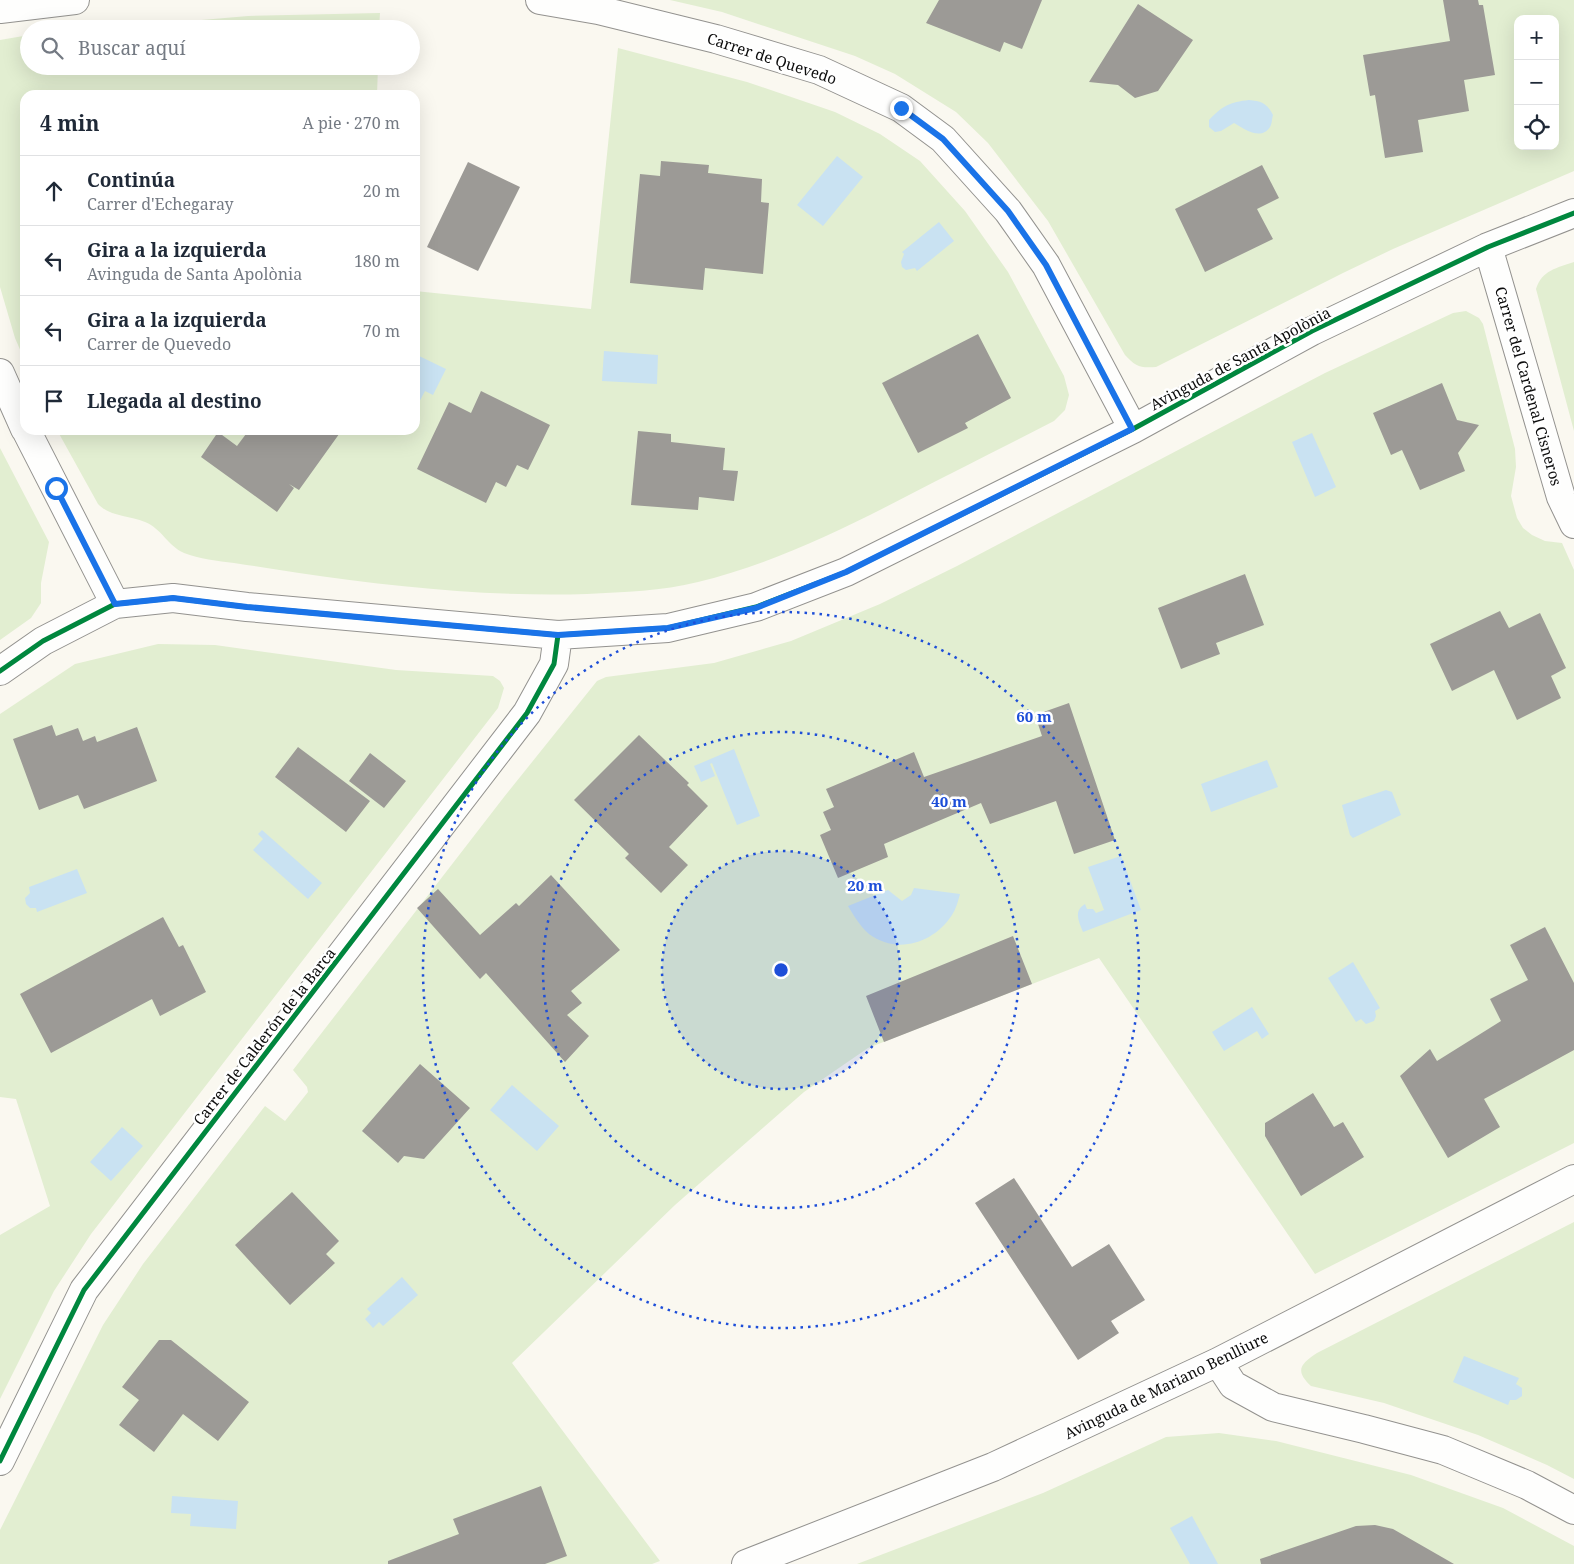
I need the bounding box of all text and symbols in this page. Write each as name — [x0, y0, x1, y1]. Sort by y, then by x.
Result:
map controls — [1514, 15, 1559, 150]
button: + — [1514, 15, 1559, 60]
search box — [20, 20, 420, 75]
street label: Carrer de Quevedo — [705, 28, 839, 88]
icon: search — [38, 34, 66, 62]
text: Buscar aquí — [78, 35, 186, 61]
button: − — [1514, 60, 1559, 105]
route end — [890, 97, 913, 120]
button: locate — [1514, 105, 1559, 150]
text: 4 min — [40, 109, 99, 137]
text: A pie · 270 m — [303, 112, 400, 134]
text: Continúa — [87, 167, 175, 193]
icon: ahead — [40, 177, 68, 205]
text: 20 m — [363, 180, 400, 202]
text: Carrer d'Echegaray — [87, 193, 234, 215]
text: Gira a la izquierda — [87, 237, 267, 263]
icon: left — [40, 247, 68, 275]
text: 180 m — [354, 250, 400, 272]
text: Avinguda de Santa Apolònia — [87, 263, 302, 285]
street label: Carrer del Cardenal Cisneros — [1491, 284, 1567, 488]
street label: Avinguda de Santa Apolònia — [1146, 302, 1334, 414]
text: Gira a la izquierda — [87, 307, 267, 333]
icon: left — [40, 317, 68, 345]
text: 70 m — [363, 320, 400, 342]
text: Carrer de Quevedo — [87, 333, 231, 355]
icon: arrive — [40, 387, 68, 415]
text: Llegada al destino — [87, 388, 262, 414]
route start — [45, 477, 68, 500]
text: 60 m — [1016, 706, 1052, 726]
text: 40 m — [931, 791, 967, 811]
text: 20 m — [847, 875, 883, 895]
street label: Carrer de Calderón de la Barca — [188, 943, 340, 1129]
centre of rings — [772, 961, 790, 979]
street label: Avinguda de Mariano Benlliure — [1061, 1327, 1271, 1443]

